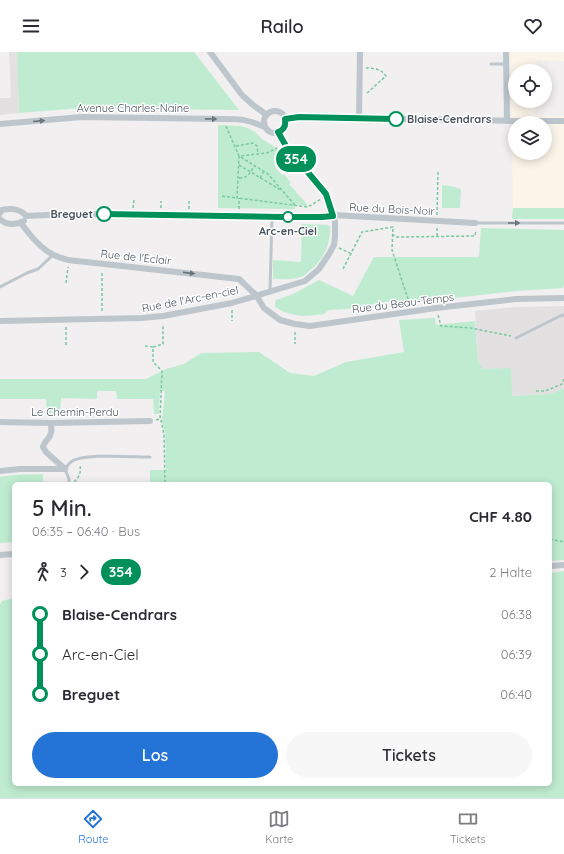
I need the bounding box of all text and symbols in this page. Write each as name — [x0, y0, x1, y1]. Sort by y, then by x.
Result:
icon: menu — [20, 15, 42, 37]
text: Railo — [260, 15, 304, 38]
icon: heart — [522, 15, 544, 37]
map controls — [508, 64, 552, 160]
button: locate — [508, 64, 552, 108]
street label: Avenue Charles-Naine — [77, 101, 189, 115]
marker: Blaise-Cendrars — [388, 111, 404, 127]
place label: Blaise-Cendrars — [407, 112, 491, 126]
one-way arrow — [205, 116, 218, 122]
button: layers — [508, 116, 552, 160]
one-way arrow — [33, 117, 45, 124]
line badge: 354 — [273, 146, 319, 172]
text: 354 — [284, 150, 308, 168]
street label: Rue du Bois-Noir — [349, 200, 436, 218]
marker: Breguet — [96, 206, 112, 222]
place label: Breguet — [50, 207, 93, 221]
marker: Arc-en-Ciel — [282, 211, 294, 223]
one-way arrow — [508, 220, 521, 226]
place label: Arc-en-Ciel — [259, 224, 317, 238]
street label: Rue de l'Eclair — [100, 246, 173, 268]
one-way arrow — [183, 270, 195, 276]
street label: Rue de l'Arc-en-ciel — [141, 283, 239, 315]
street label: Rue du Beau-Temps — [351, 290, 455, 316]
street label: Le Chemin-Perdu — [31, 405, 119, 419]
text: 5 Min. — [32, 494, 92, 522]
text: CHF 4.80 — [469, 507, 532, 526]
text: 06:35 – 06:40 · Bus — [32, 523, 140, 539]
icon: walk — [32, 561, 54, 583]
icon: forward — [73, 561, 95, 583]
text: 354 — [109, 563, 133, 581]
text: 3 — [60, 564, 67, 580]
text: 2 Halte — [489, 564, 532, 580]
text: Blaise-Cendrars — [62, 605, 177, 624]
text: 06:38 — [501, 606, 532, 622]
text: Arc-en-Ciel — [62, 645, 139, 664]
text: 06:39 — [501, 646, 532, 662]
text: Breguet — [62, 685, 120, 704]
text: 06:40 — [500, 686, 532, 702]
button: Los — [32, 732, 278, 778]
button: Tickets — [286, 732, 532, 778]
tab: Route — [78, 808, 108, 846]
tab: Karte — [265, 808, 293, 846]
tab: Tickets — [450, 808, 486, 846]

